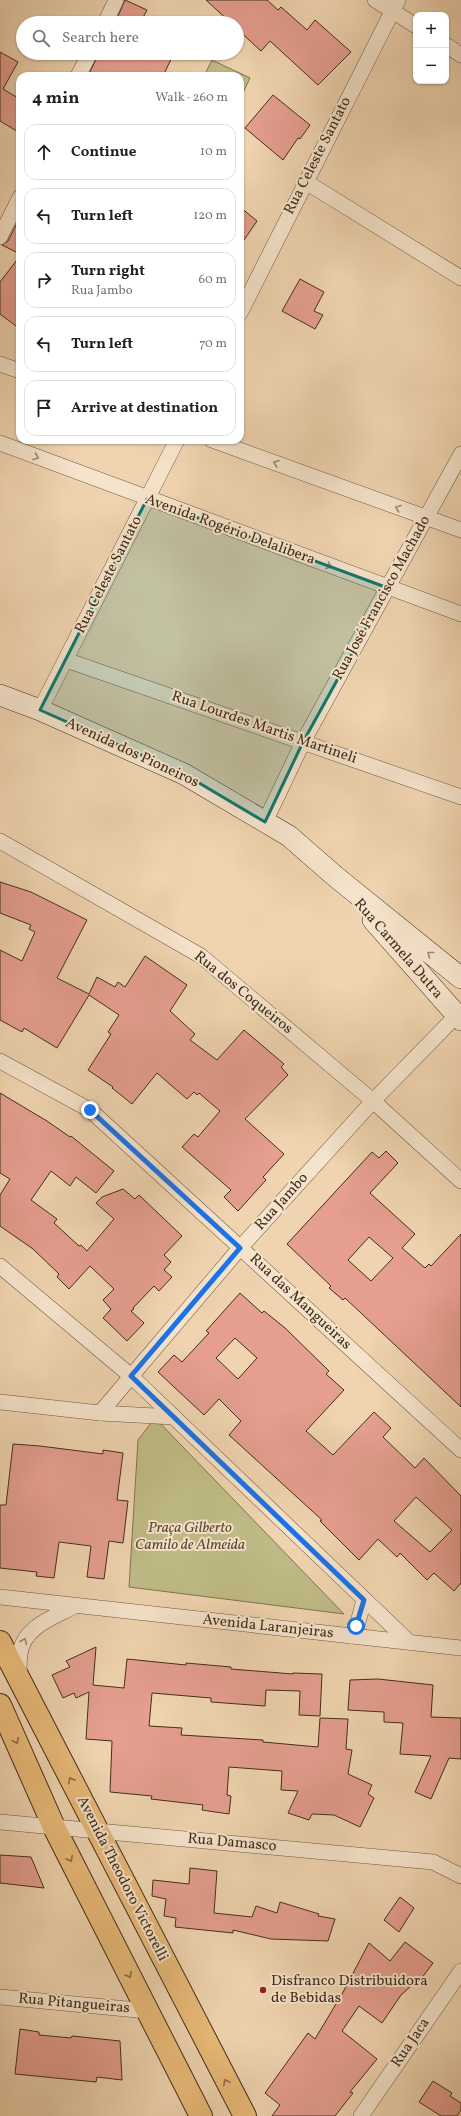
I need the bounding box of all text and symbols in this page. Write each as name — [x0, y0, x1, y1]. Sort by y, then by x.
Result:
map controls — [413, 12, 449, 84]
button: + — [413, 12, 449, 48]
search box — [16, 16, 244, 60]
icon: search — [30, 27, 52, 49]
text: Search here — [62, 28, 139, 49]
button: − — [413, 48, 449, 84]
text: 4 min — [32, 87, 79, 110]
text: Walk · 260 m — [155, 89, 228, 107]
street label: Rua Celeste Santato — [279, 93, 357, 219]
icon: ahead — [33, 141, 55, 163]
text: Continue — [71, 142, 136, 163]
text: 10 m — [200, 143, 227, 161]
icon: left — [33, 205, 55, 227]
text: Turn left — [71, 206, 133, 227]
text: 120 m — [193, 207, 227, 225]
text: Turn right — [71, 261, 145, 282]
icon: right — [33, 269, 55, 291]
text: 60 m — [199, 271, 227, 289]
text: Rua Jambo — [71, 282, 133, 300]
icon: left — [33, 333, 55, 355]
text: Turn left — [71, 334, 133, 355]
text: 70 m — [199, 335, 227, 353]
icon: arrive — [33, 397, 55, 419]
text: Arrive at destination — [71, 398, 218, 419]
one-way arrow — [33, 452, 40, 460]
one-way arrow — [272, 460, 279, 468]
street label: Avenida Rogério Delalibera — [142, 489, 318, 571]
one-way arrow — [395, 504, 402, 512]
street label: Rua Celeste Santato — [70, 512, 148, 638]
street label: Rua José Francisco Machado — [328, 512, 436, 684]
one-way arrow — [325, 561, 332, 569]
street label: Rua Lourdes Martis Martineli — [168, 686, 360, 770]
street label: Avenida dos Pioneiros — [62, 713, 202, 793]
street label: Rua Carmela Dutra — [349, 894, 447, 1004]
street label: Rua dos Coqueiros — [189, 947, 297, 1039]
one-way arrow — [428, 951, 435, 958]
route end — [81, 1101, 99, 1119]
street label: Rua Jambo — [250, 1169, 314, 1235]
street label: Rua das Mangueiras — [244, 1249, 356, 1355]
park label: Praça Gilberto Camilo de Almeida — [135, 1518, 245, 1556]
street label: Avenida Laranjeiras — [201, 1610, 335, 1644]
route start — [347, 1617, 365, 1635]
one-way arrow — [20, 1638, 28, 1645]
one-way arrow — [11, 1736, 19, 1744]
one-way arrow — [68, 1776, 75, 1784]
street label: Avenida Theodoro Victorelli — [71, 1793, 173, 1965]
street label: Rua Damasco — [187, 1829, 277, 1857]
one-way arrow — [66, 1854, 73, 1862]
one-way arrow — [124, 1970, 132, 1978]
place label: Disfranco Distribuidora de Bebidas — [271, 1971, 428, 2009]
marker: Disfranco Distribuidora de Bebidas — [258, 1985, 268, 1995]
street label: Rua Pitangueiras — [17, 1989, 131, 2019]
street label: Rua Jaca — [387, 2014, 435, 2072]
one-way arrow — [223, 2079, 231, 2086]

